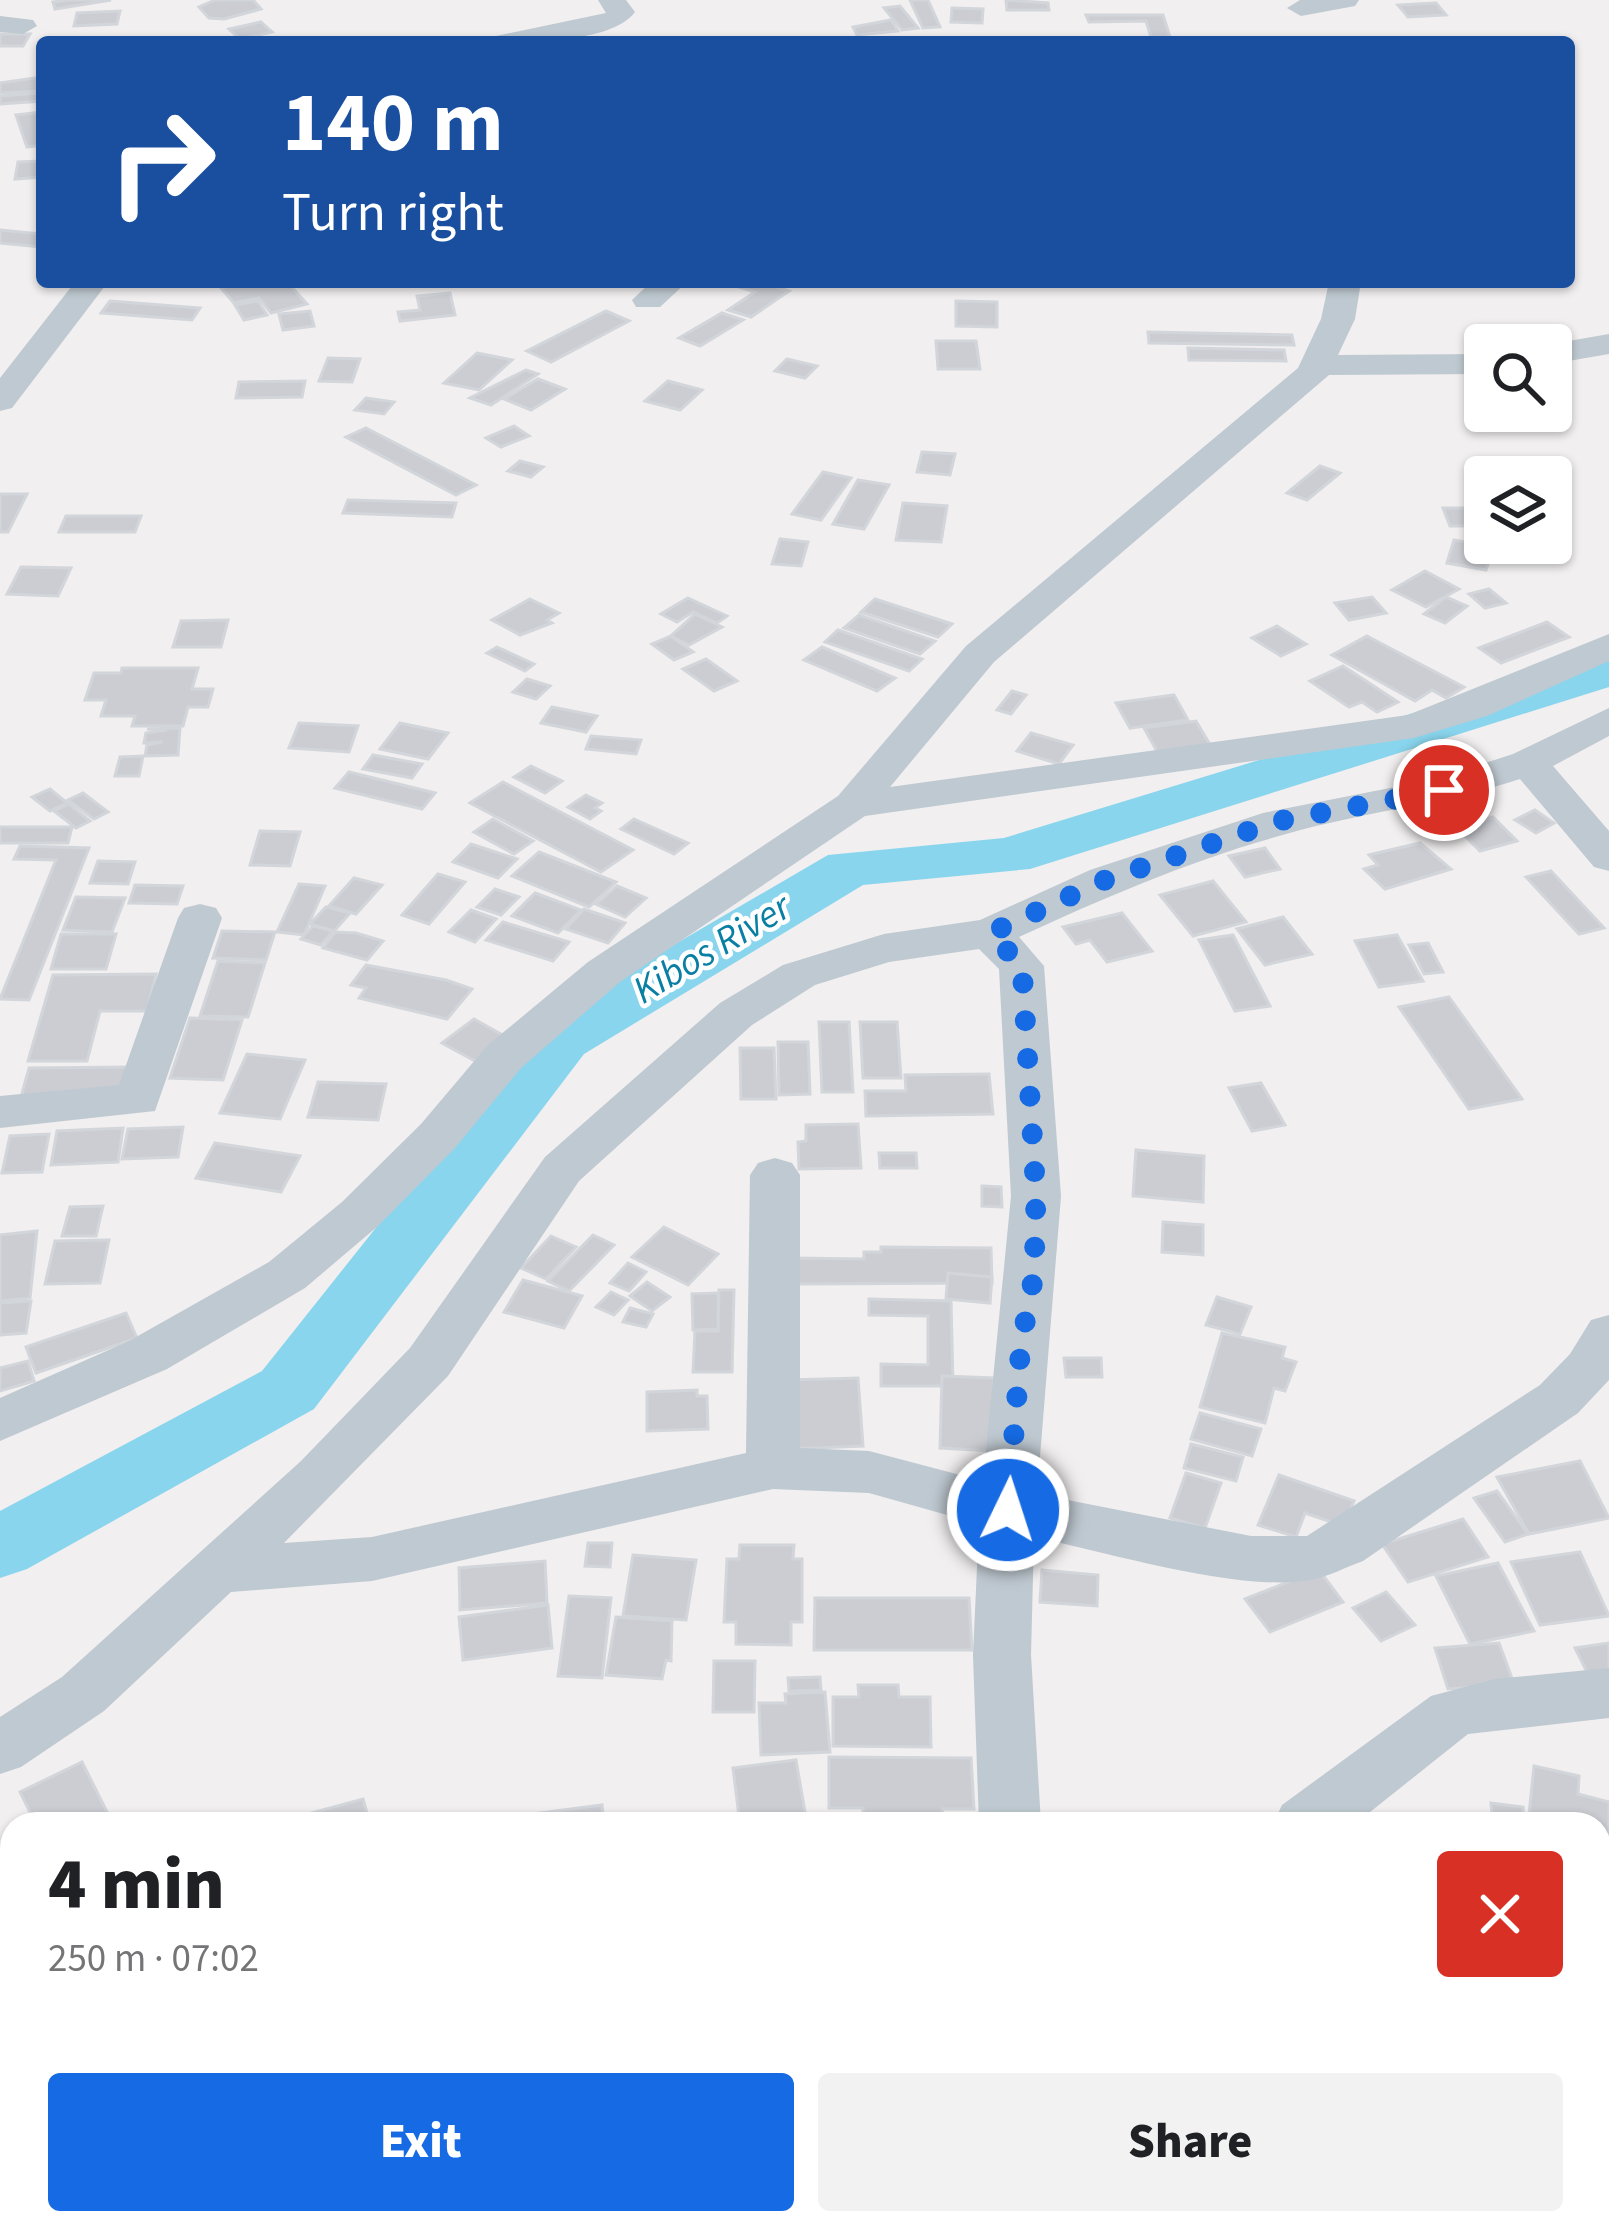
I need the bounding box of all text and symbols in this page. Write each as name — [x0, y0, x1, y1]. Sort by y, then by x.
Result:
text: 140 m — [282, 64, 504, 184]
icon: right — [84, 84, 240, 240]
text: Turn right — [282, 175, 504, 252]
map controls — [1464, 324, 1572, 564]
button: search — [1464, 324, 1572, 432]
button: layers — [1464, 456, 1572, 564]
pin — [1393, 739, 1495, 841]
icon: arrive — [1411, 757, 1477, 823]
water label: Kibos River — [622, 879, 803, 1018]
position arrow — [945, 1447, 1071, 1573]
text: 4 min — [48, 1834, 225, 1937]
button: close — [1437, 1851, 1563, 1977]
text: 250 m · 07:02 — [48, 1931, 259, 1987]
button: Exit — [48, 2073, 794, 2211]
button: Share — [818, 2073, 1563, 2211]

